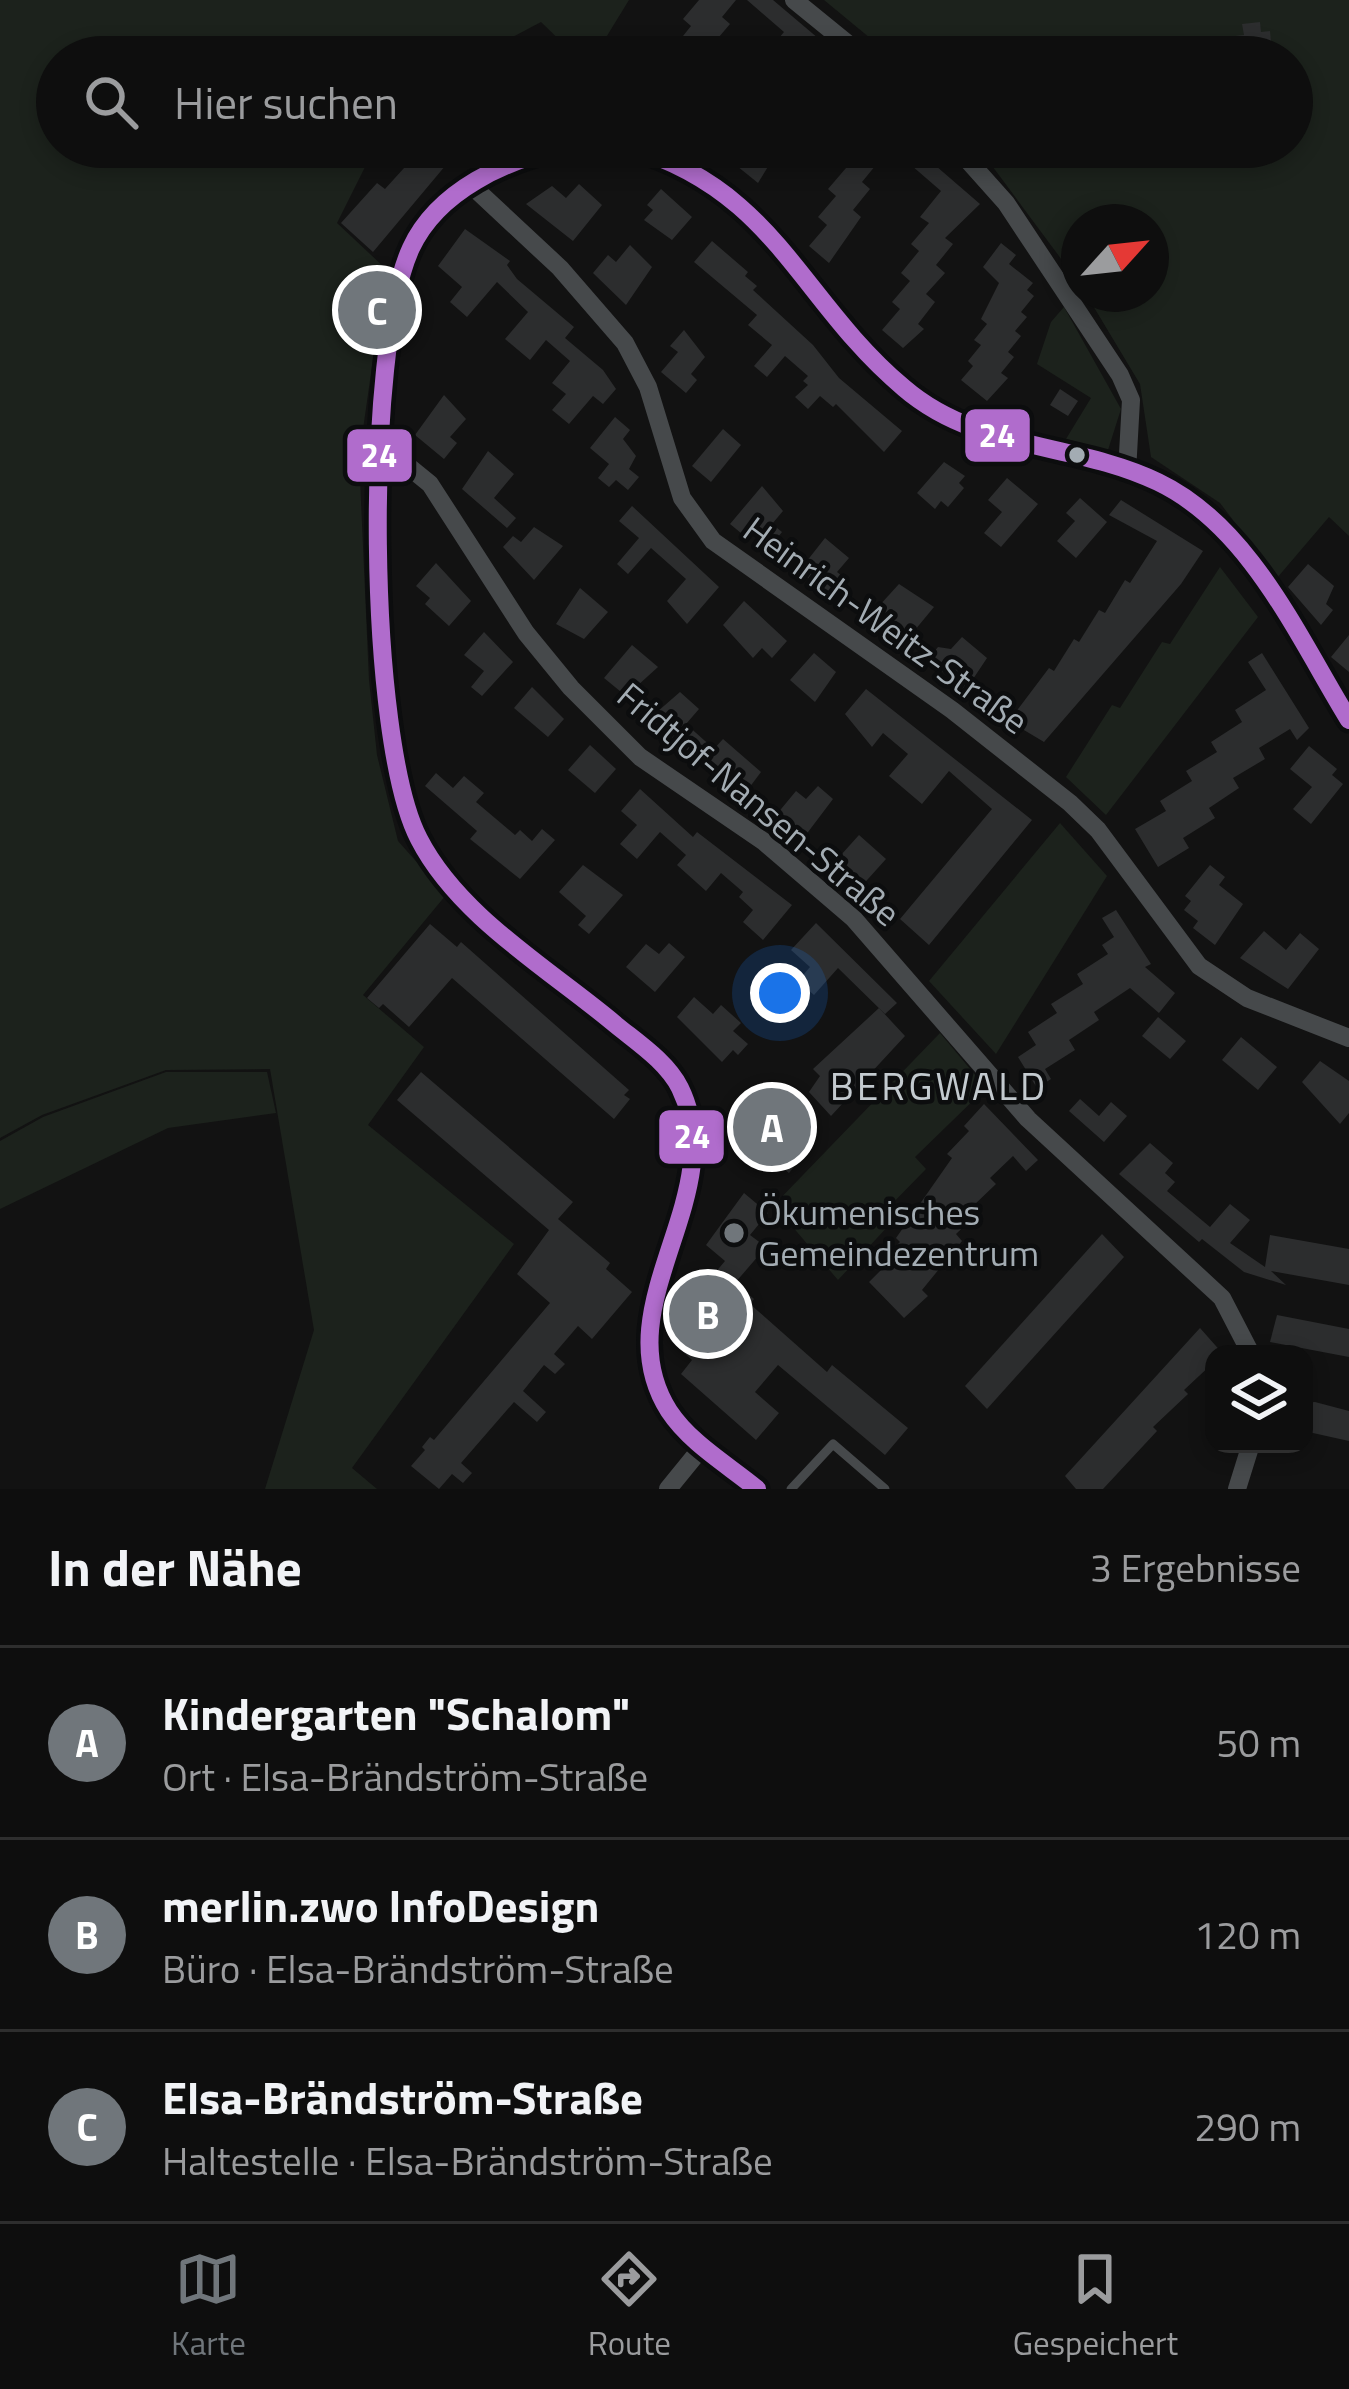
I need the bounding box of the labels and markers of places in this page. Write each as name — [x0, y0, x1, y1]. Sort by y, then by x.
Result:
pin: C — [338, 265, 416, 355]
unlabelled marker — [1066, 444, 1088, 466]
pin: A — [733, 1082, 811, 1172]
place label: Ökumenisches Gemeindezentrum — [758, 1184, 1039, 1280]
marker: Ökumenisches Gemeindezentrum — [721, 1220, 747, 1246]
pin: B — [669, 1269, 747, 1359]

